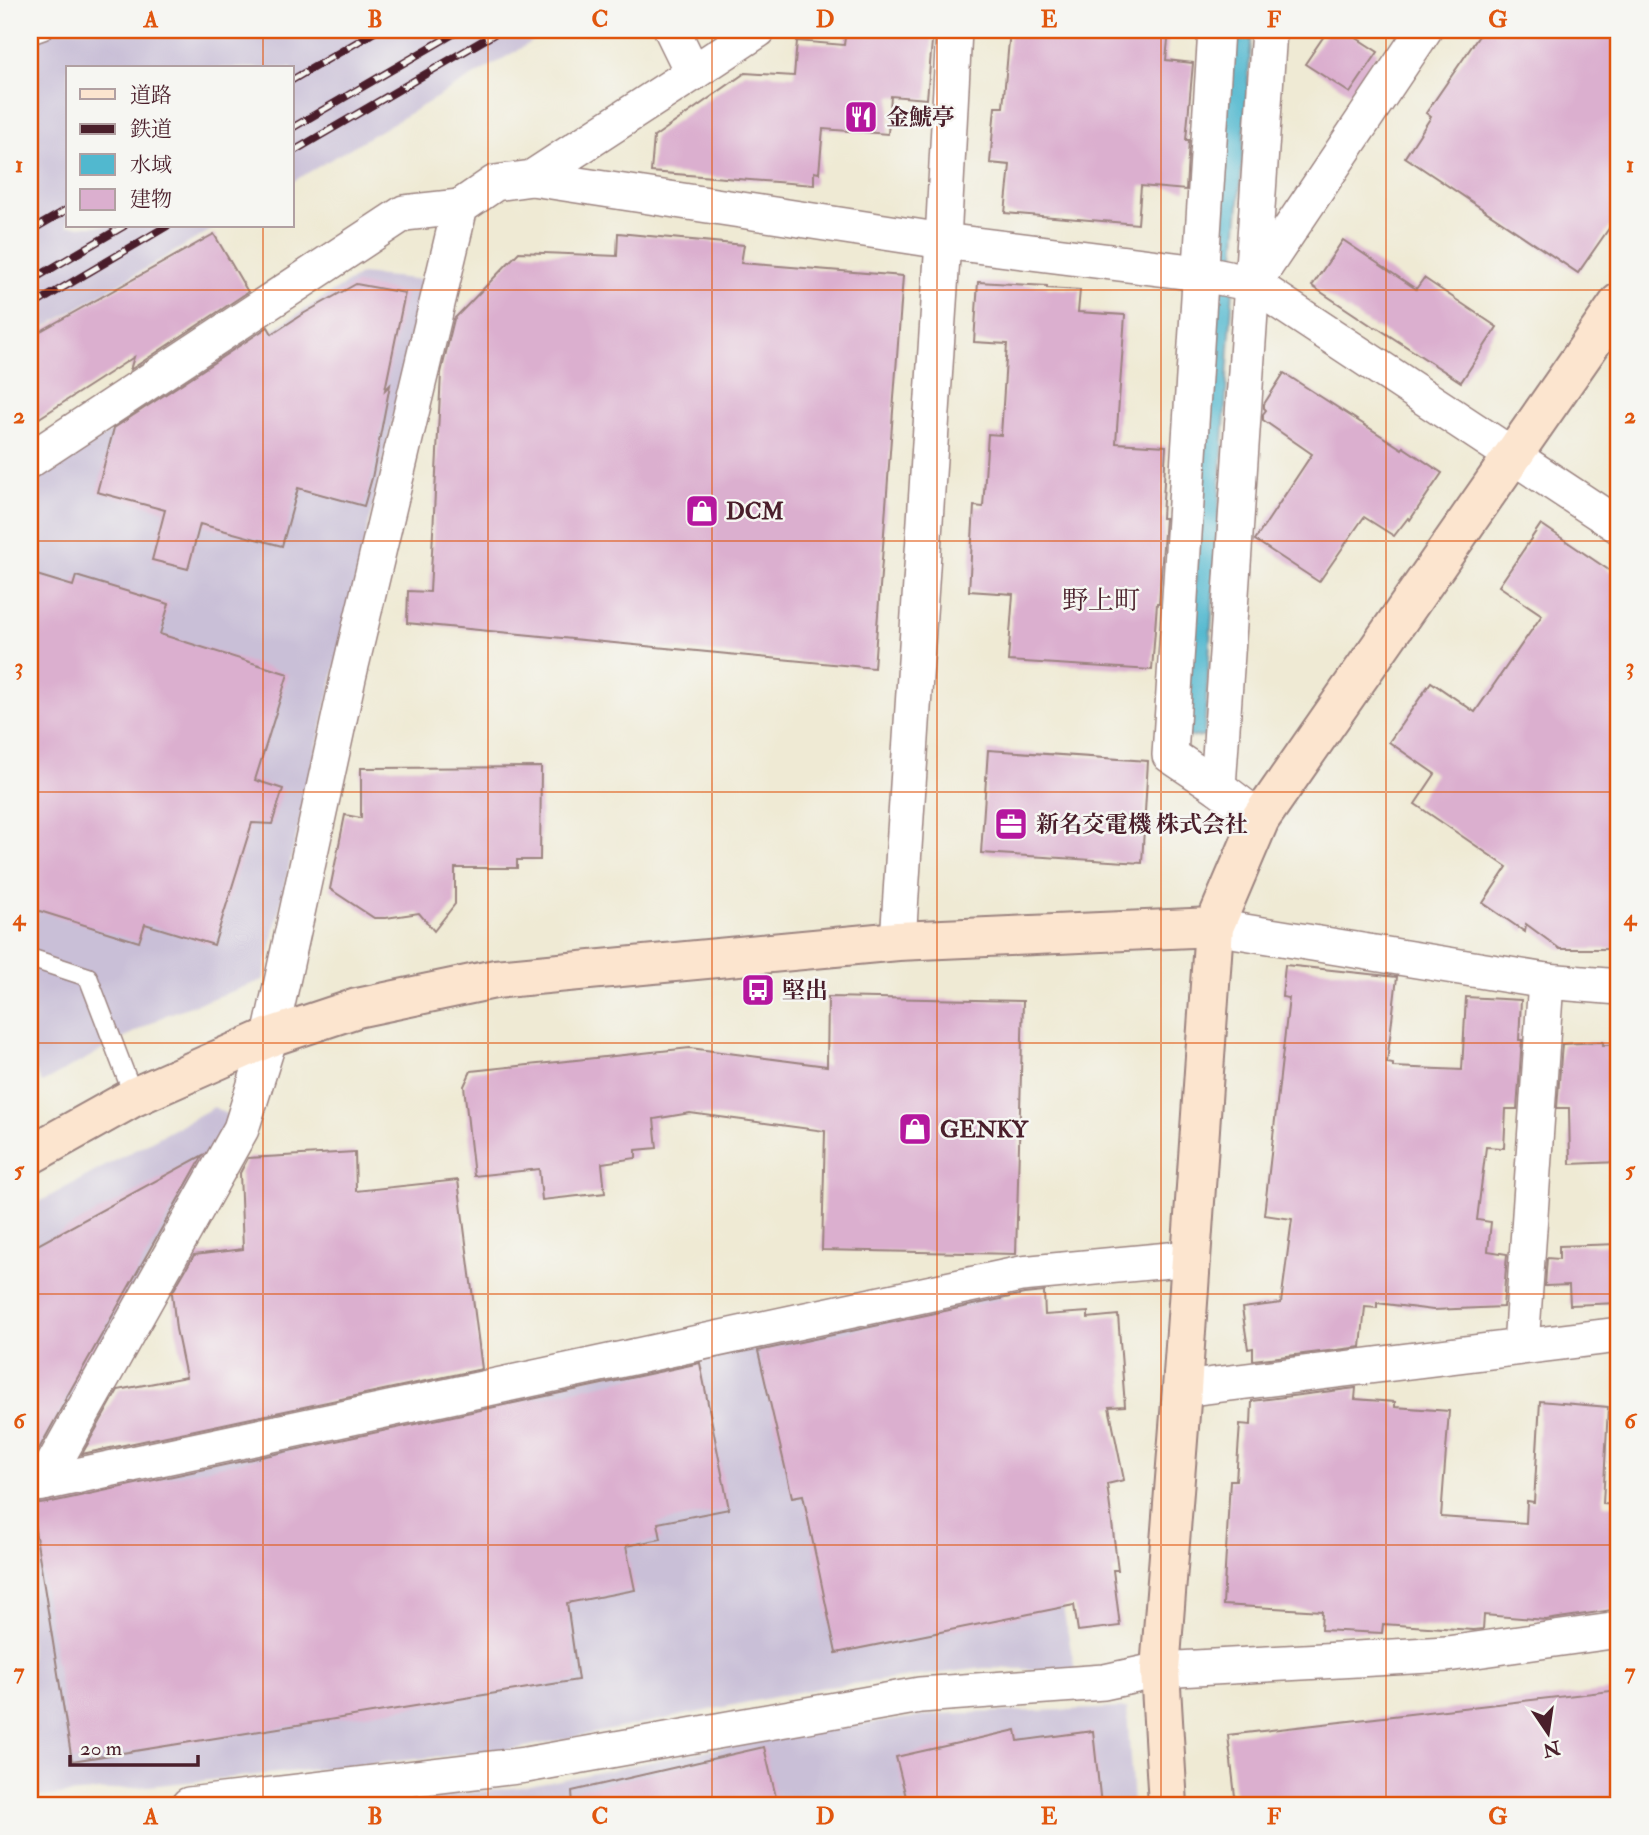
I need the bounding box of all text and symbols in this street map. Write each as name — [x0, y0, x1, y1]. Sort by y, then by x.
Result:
text: A — [143, 5, 159, 34]
text: B — [367, 5, 383, 34]
text: C — [592, 5, 608, 34]
text: D — [816, 5, 834, 34]
text: E — [1041, 5, 1058, 34]
text: F — [1267, 5, 1282, 34]
text: G — [1488, 5, 1508, 34]
legend — [66, 66, 294, 228]
text: 道路 — [130, 82, 172, 109]
restaurant icon: 金鯱亭 — [842, 98, 880, 136]
place label: 金鯱亭 — [886, 103, 955, 132]
text: 鉄道 — [130, 116, 172, 143]
text: 1 — [15, 150, 23, 179]
text: 1 — [1626, 150, 1634, 179]
text: 水域 — [130, 152, 172, 179]
text: 建物 — [130, 186, 172, 213]
text: 2 — [13, 401, 25, 430]
text: 2 — [1624, 401, 1636, 430]
shop icon: DCM — [683, 492, 721, 530]
place label: DCM — [726, 497, 784, 526]
district label: 野上町 — [1062, 585, 1140, 617]
text: 3 — [15, 652, 23, 681]
text: 3 — [1626, 652, 1634, 681]
office icon: 新名交電機 株式会社 — [992, 805, 1030, 843]
place label: 新名交電機 株式会社 — [1036, 810, 1248, 839]
text: 4 — [12, 903, 27, 932]
text: 4 — [1623, 903, 1638, 932]
bus stop icon: 堅出 — [739, 971, 777, 1009]
place label: 堅出 — [782, 976, 828, 1005]
shop icon: GENKY — [896, 1110, 934, 1148]
place label: GENKY — [940, 1115, 1029, 1144]
text: 5 — [14, 1155, 25, 1184]
text: 5 — [1625, 1155, 1636, 1184]
text: 6 — [13, 1406, 27, 1435]
text: 6 — [1624, 1406, 1638, 1435]
text: 7 — [14, 1657, 25, 1686]
text: 7 — [1625, 1657, 1636, 1686]
north arrow — [1512, 1699, 1582, 1769]
scale bar — [70, 1723, 198, 1767]
text: 20 m — [80, 1735, 122, 1762]
text: N — [1540, 1735, 1564, 1762]
text: A — [143, 1802, 159, 1831]
text: B — [367, 1802, 383, 1831]
text: C — [592, 1802, 608, 1831]
text: D — [816, 1802, 834, 1831]
text: E — [1041, 1802, 1058, 1831]
text: F — [1267, 1802, 1282, 1831]
text: G — [1488, 1802, 1508, 1831]

